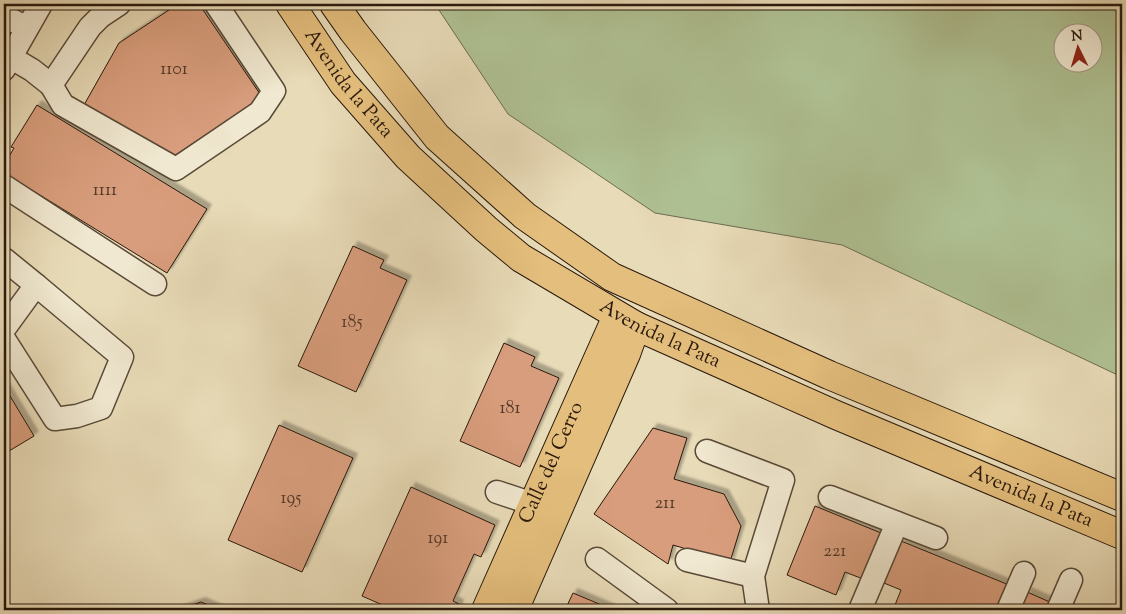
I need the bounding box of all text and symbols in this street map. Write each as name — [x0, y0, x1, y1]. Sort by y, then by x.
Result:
north arrow — [1054, 22, 1104, 72]
street label: Avenida la Pata — [296, 23, 400, 145]
text: N — [1071, 27, 1083, 47]
house number: 1101 — [160, 57, 188, 83]
house number: 1111 — [93, 178, 117, 204]
street label: Avenida la Pata — [594, 293, 725, 376]
house number: 185 — [341, 310, 363, 336]
house number: 181 — [499, 396, 521, 422]
street label: Calle del Cerro — [512, 397, 591, 529]
street label: Avenida la Pata — [964, 458, 1097, 536]
house number: 195 — [280, 486, 302, 512]
house number: 211 — [655, 491, 675, 517]
house number: 191 — [428, 526, 448, 552]
house number: 221 — [824, 539, 846, 565]

